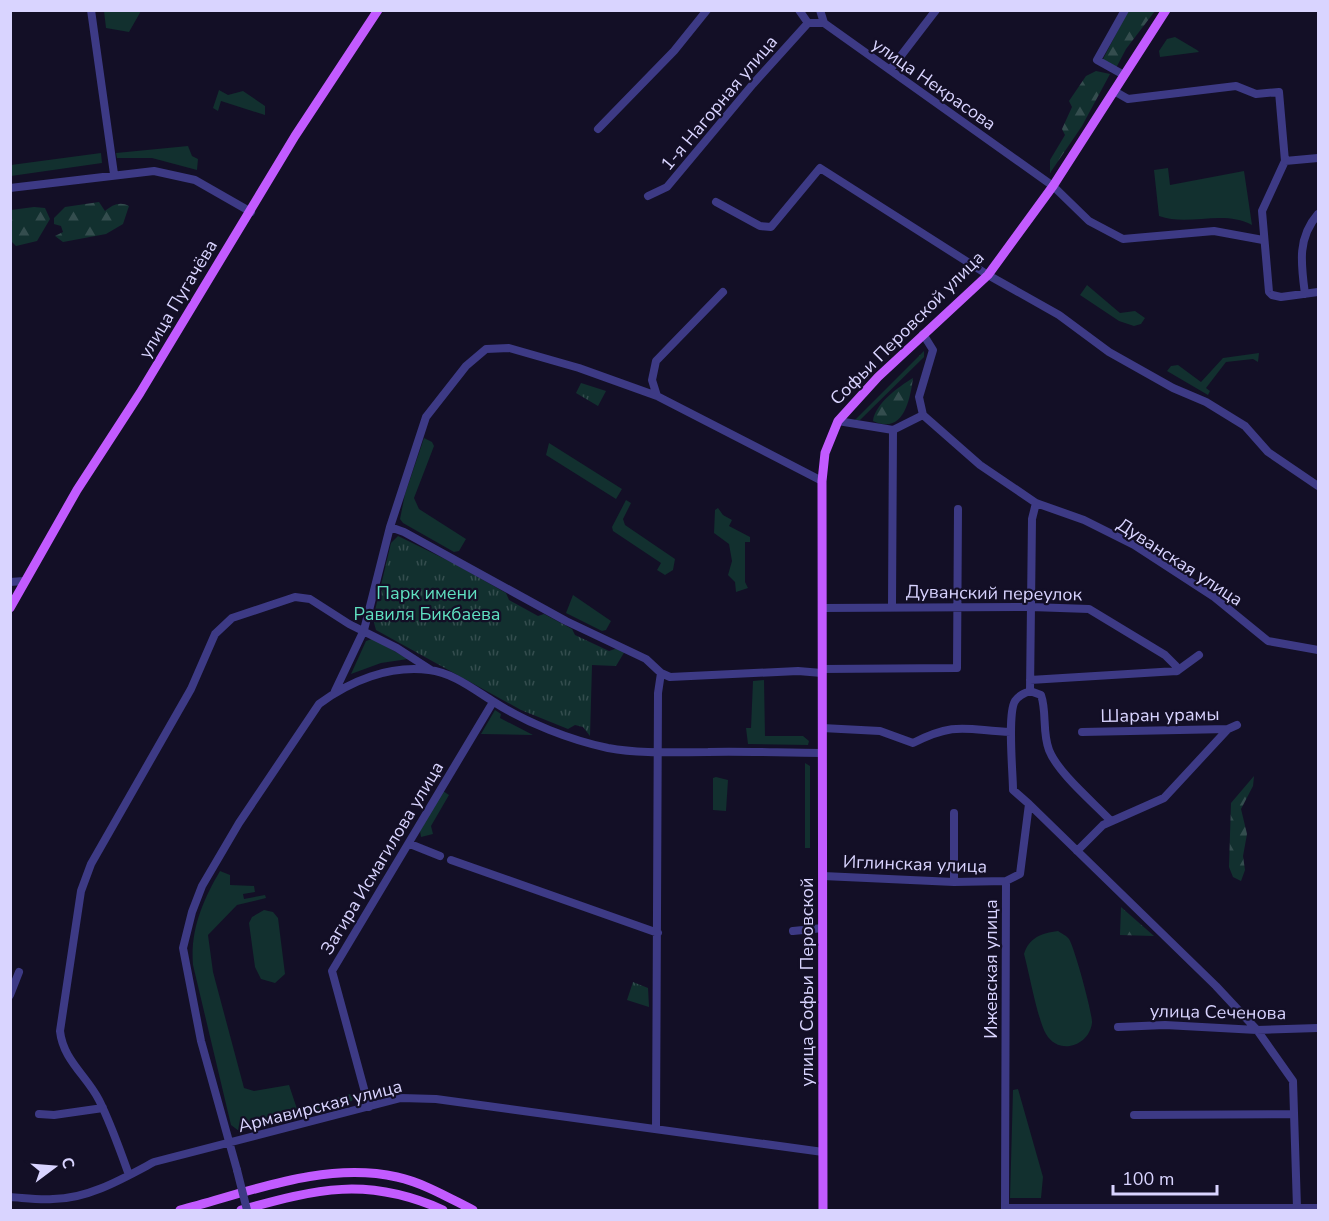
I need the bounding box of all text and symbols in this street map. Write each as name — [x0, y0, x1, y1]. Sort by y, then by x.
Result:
street label: 1-я Нагорная улица — [655, 30, 783, 176]
street label: улица Некрасова — [867, 32, 1001, 136]
street label: улица Пугачёва — [133, 235, 223, 363]
street label: Софьи Перовской улица — [825, 246, 989, 410]
street label: Дуванская улица — [1112, 512, 1248, 612]
street label: Дуванский переулок — [906, 579, 1083, 607]
park label: Парк имени Равиля Бикбаева — [354, 581, 500, 626]
street label: Шаран урамы — [1100, 702, 1220, 728]
street label: Загира Исмагилова улица — [315, 757, 449, 959]
street label: Иглинская улица — [842, 849, 988, 879]
street label: улица Софьи Перовской — [795, 878, 819, 1086]
street label: Ижевская улица — [979, 899, 1003, 1039]
street label: улица Сеченова — [1150, 999, 1286, 1025]
street label: Армавирская улица — [235, 1074, 405, 1138]
north arrow — [24, 1137, 84, 1197]
text: С — [55, 1155, 80, 1172]
scale bar — [1113, 1158, 1216, 1196]
text: 100 m — [1122, 1167, 1174, 1191]

